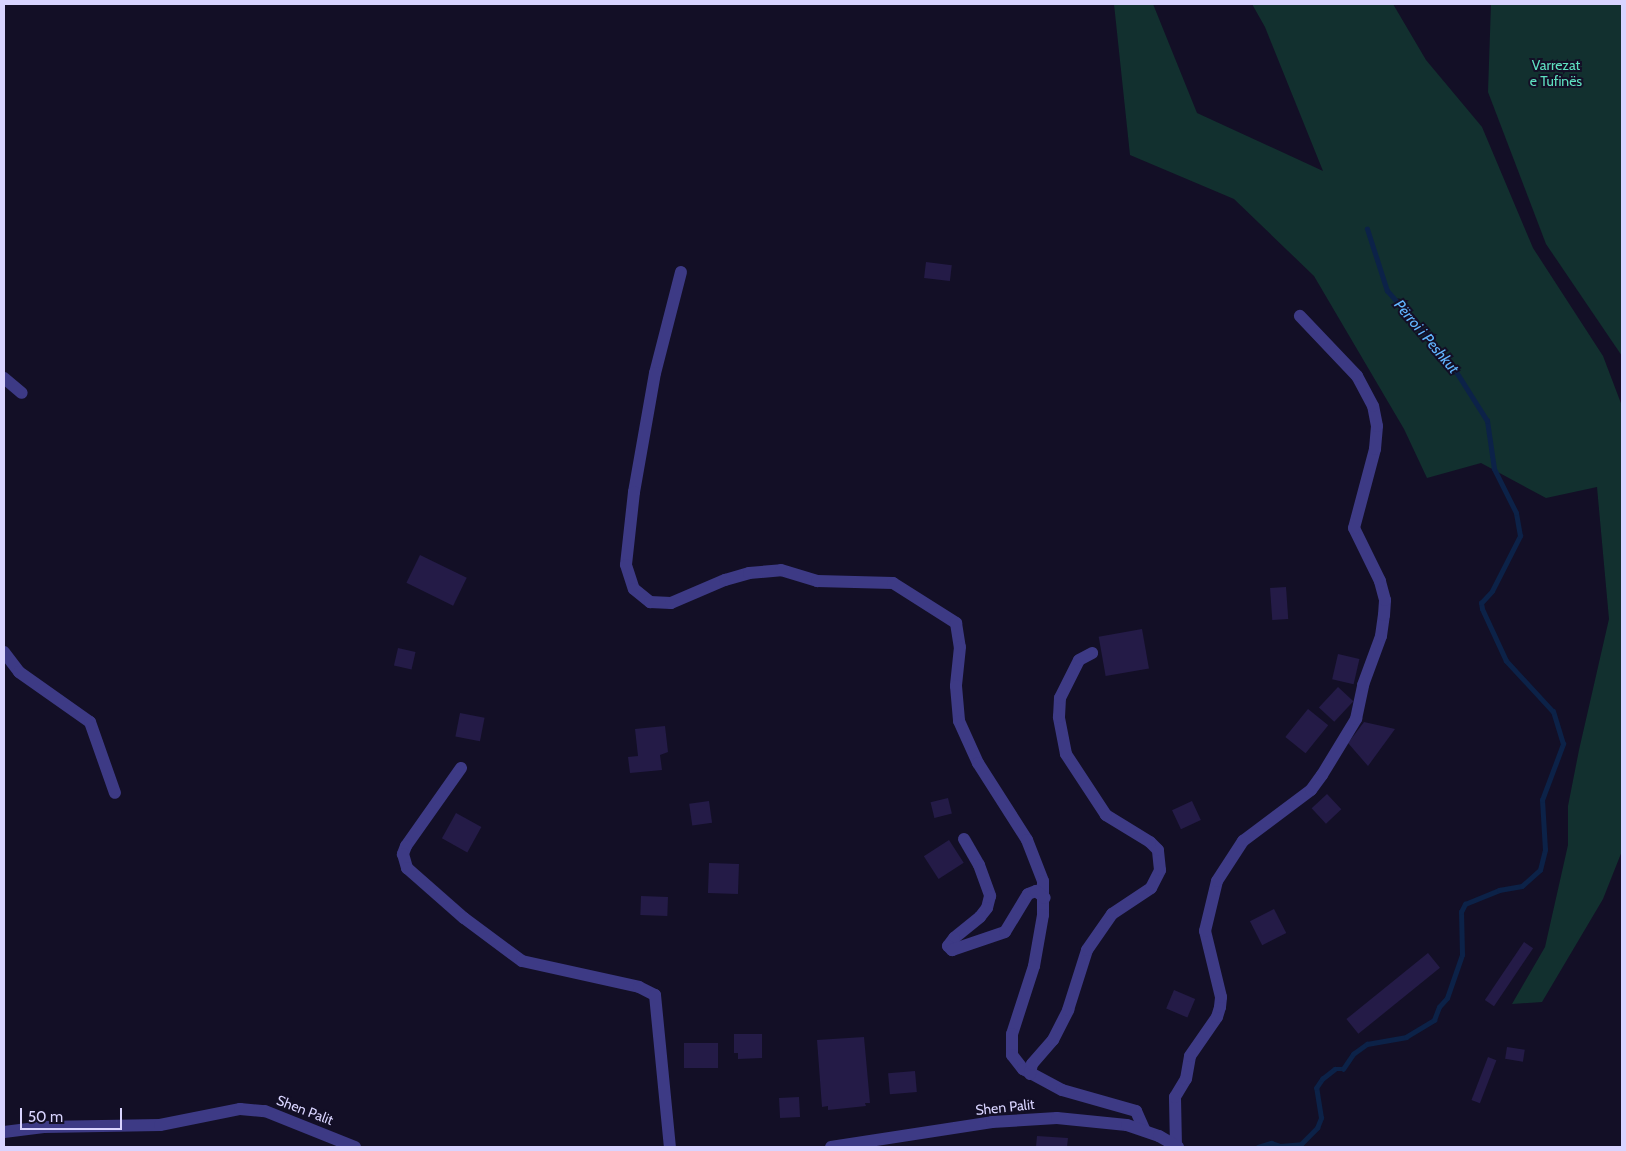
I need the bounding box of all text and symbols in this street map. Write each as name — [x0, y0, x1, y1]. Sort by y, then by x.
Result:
park label: Varrezat e Tufinës — [1530, 57, 1582, 90]
water label: Përroi i Peshkut — [1390, 296, 1462, 378]
street label: Shen Palit — [274, 1092, 336, 1128]
street label: Shen Palit — [975, 1096, 1035, 1118]
scale bar — [22, 1098, 125, 1130]
text: 50 m — [28, 1108, 63, 1126]

